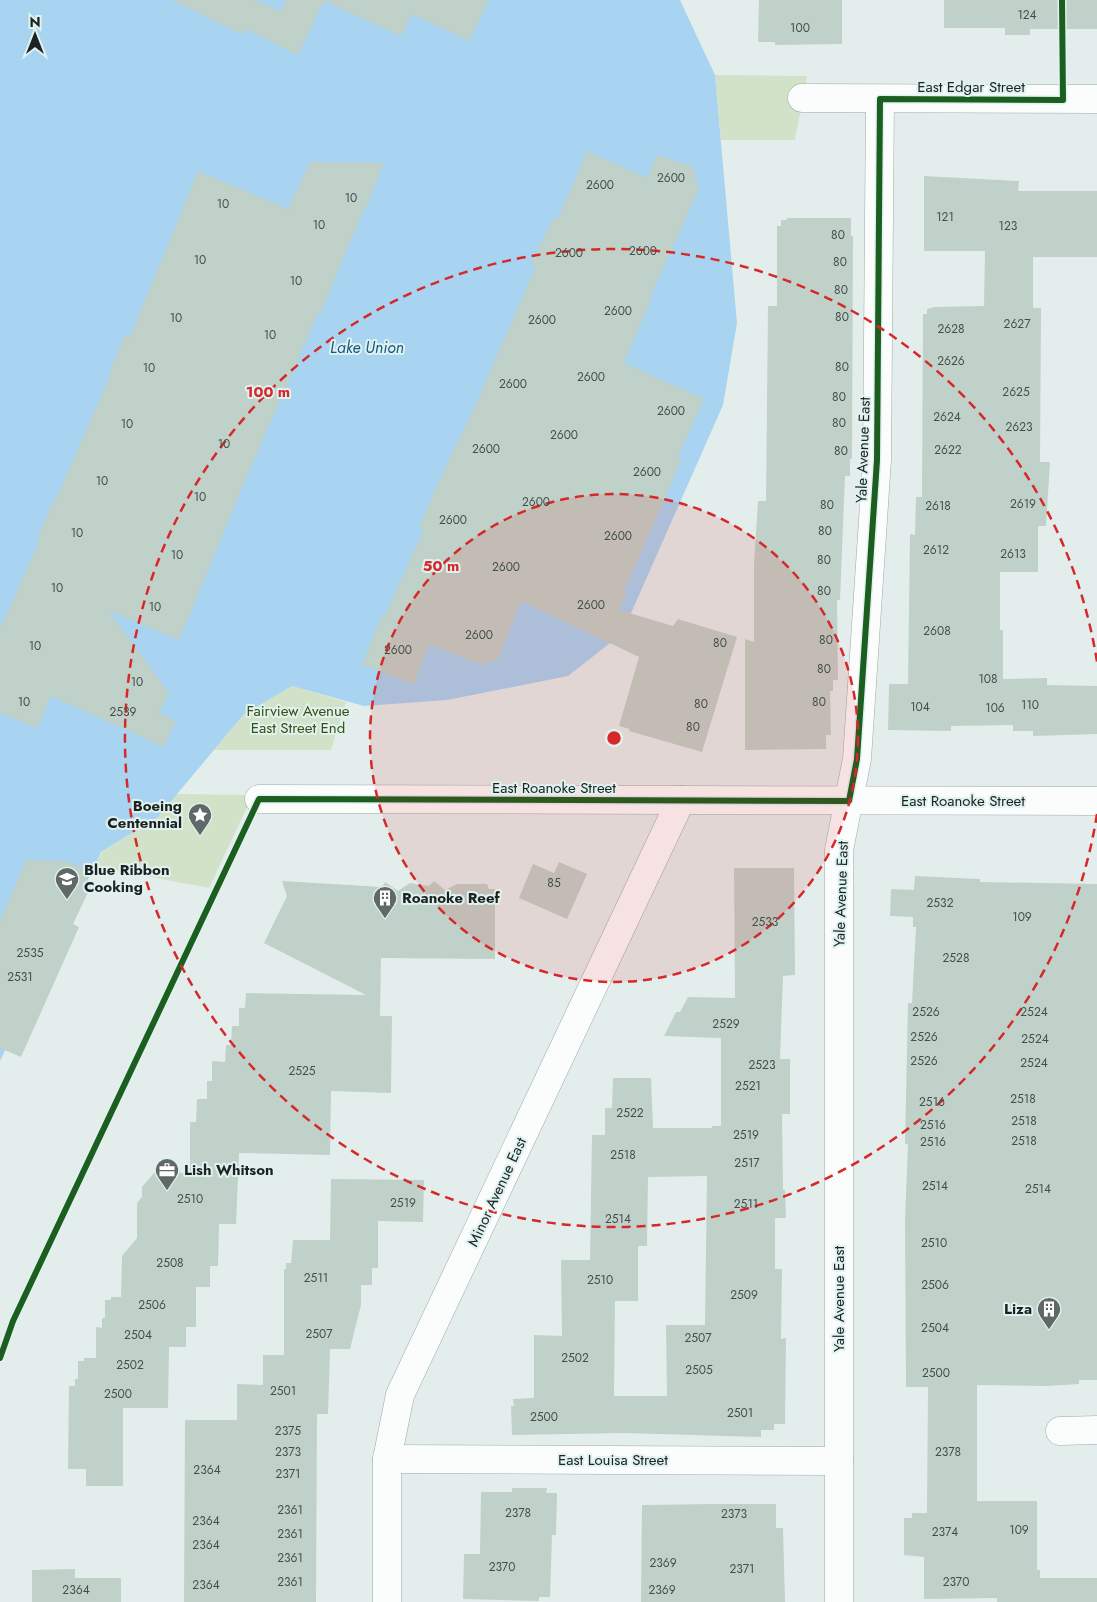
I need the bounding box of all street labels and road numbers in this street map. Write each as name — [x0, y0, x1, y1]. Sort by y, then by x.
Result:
street label: East Edgar Street — [917, 76, 1025, 98]
street label: Yale Avenue East — [850, 396, 876, 503]
street label: East Roanoke Street — [492, 777, 616, 799]
street label: East Roanoke Street — [901, 790, 1025, 812]
street label: Yale Avenue East — [828, 840, 854, 947]
street label: Minor Avenue East — [462, 1133, 532, 1250]
street label: Yale Avenue East — [828, 1246, 850, 1352]
street label: East Louisa Street — [558, 1449, 668, 1471]

